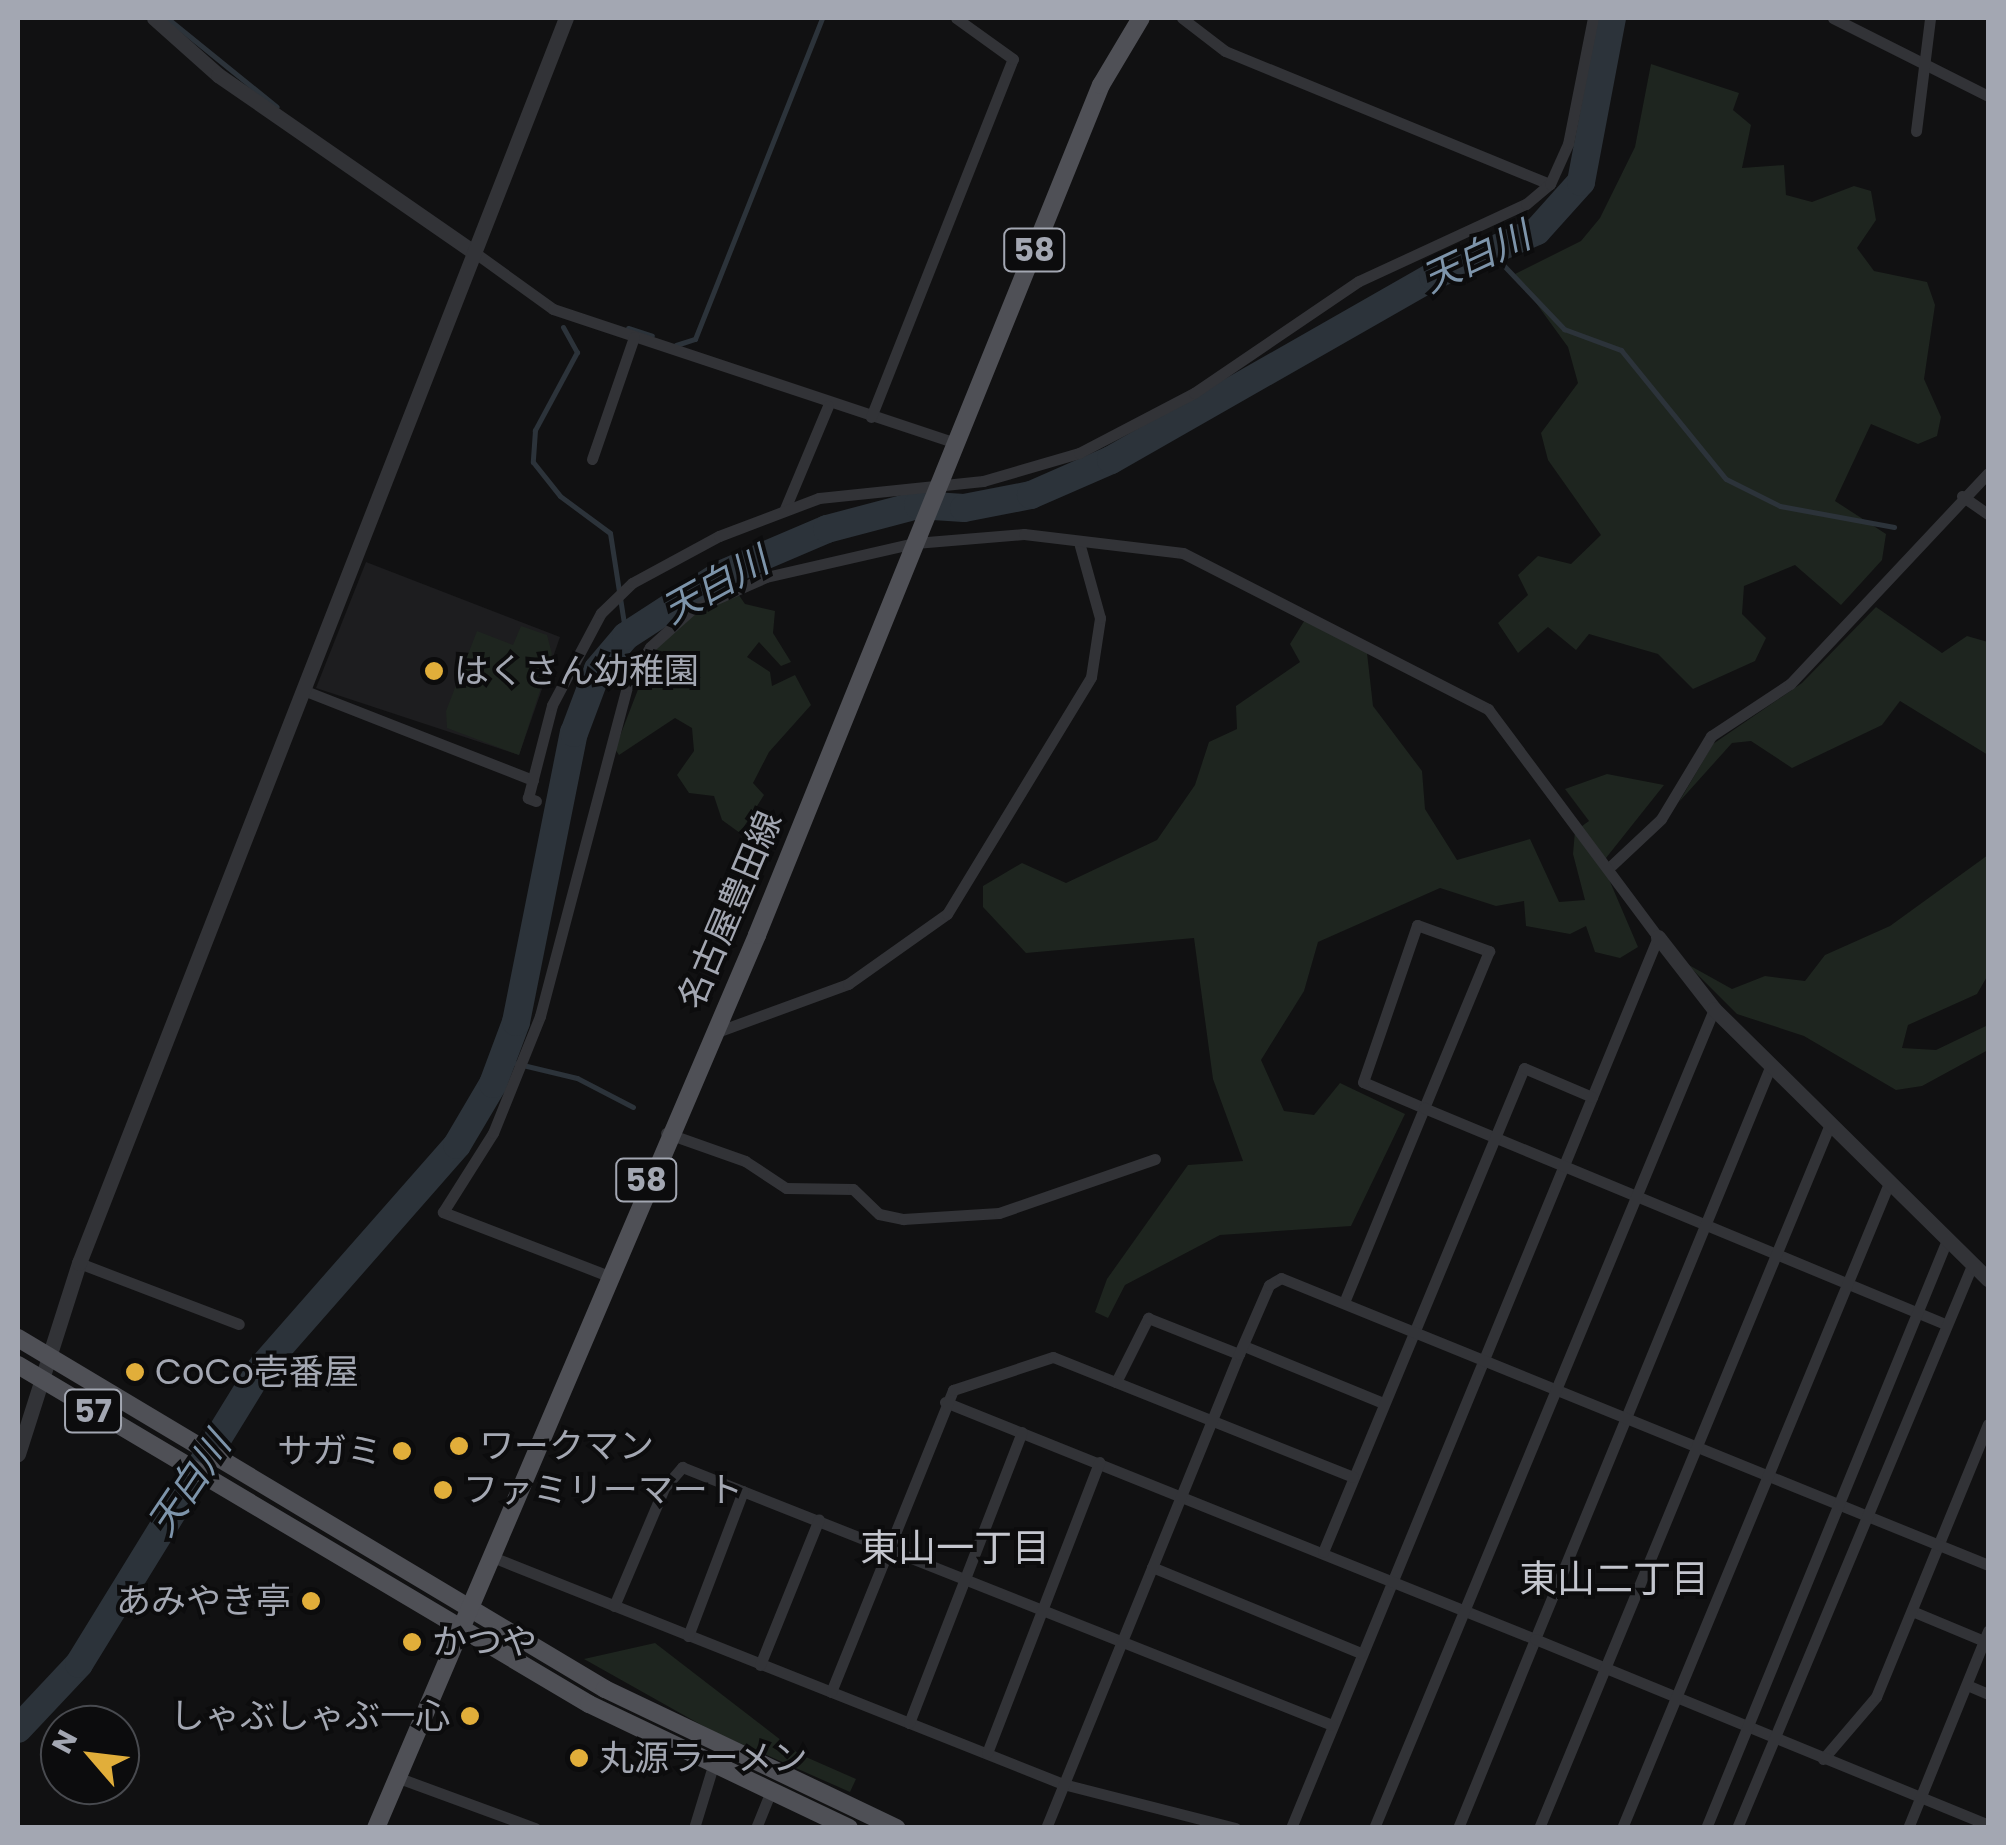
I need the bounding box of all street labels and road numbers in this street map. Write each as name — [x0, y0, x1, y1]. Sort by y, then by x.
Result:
road number: 58 — [1002, 223, 1066, 277]
street label: 名古屋豊田線 — [670, 805, 790, 1015]
road number: 58 — [614, 1153, 678, 1207]
road number: 57 — [63, 1384, 123, 1438]

